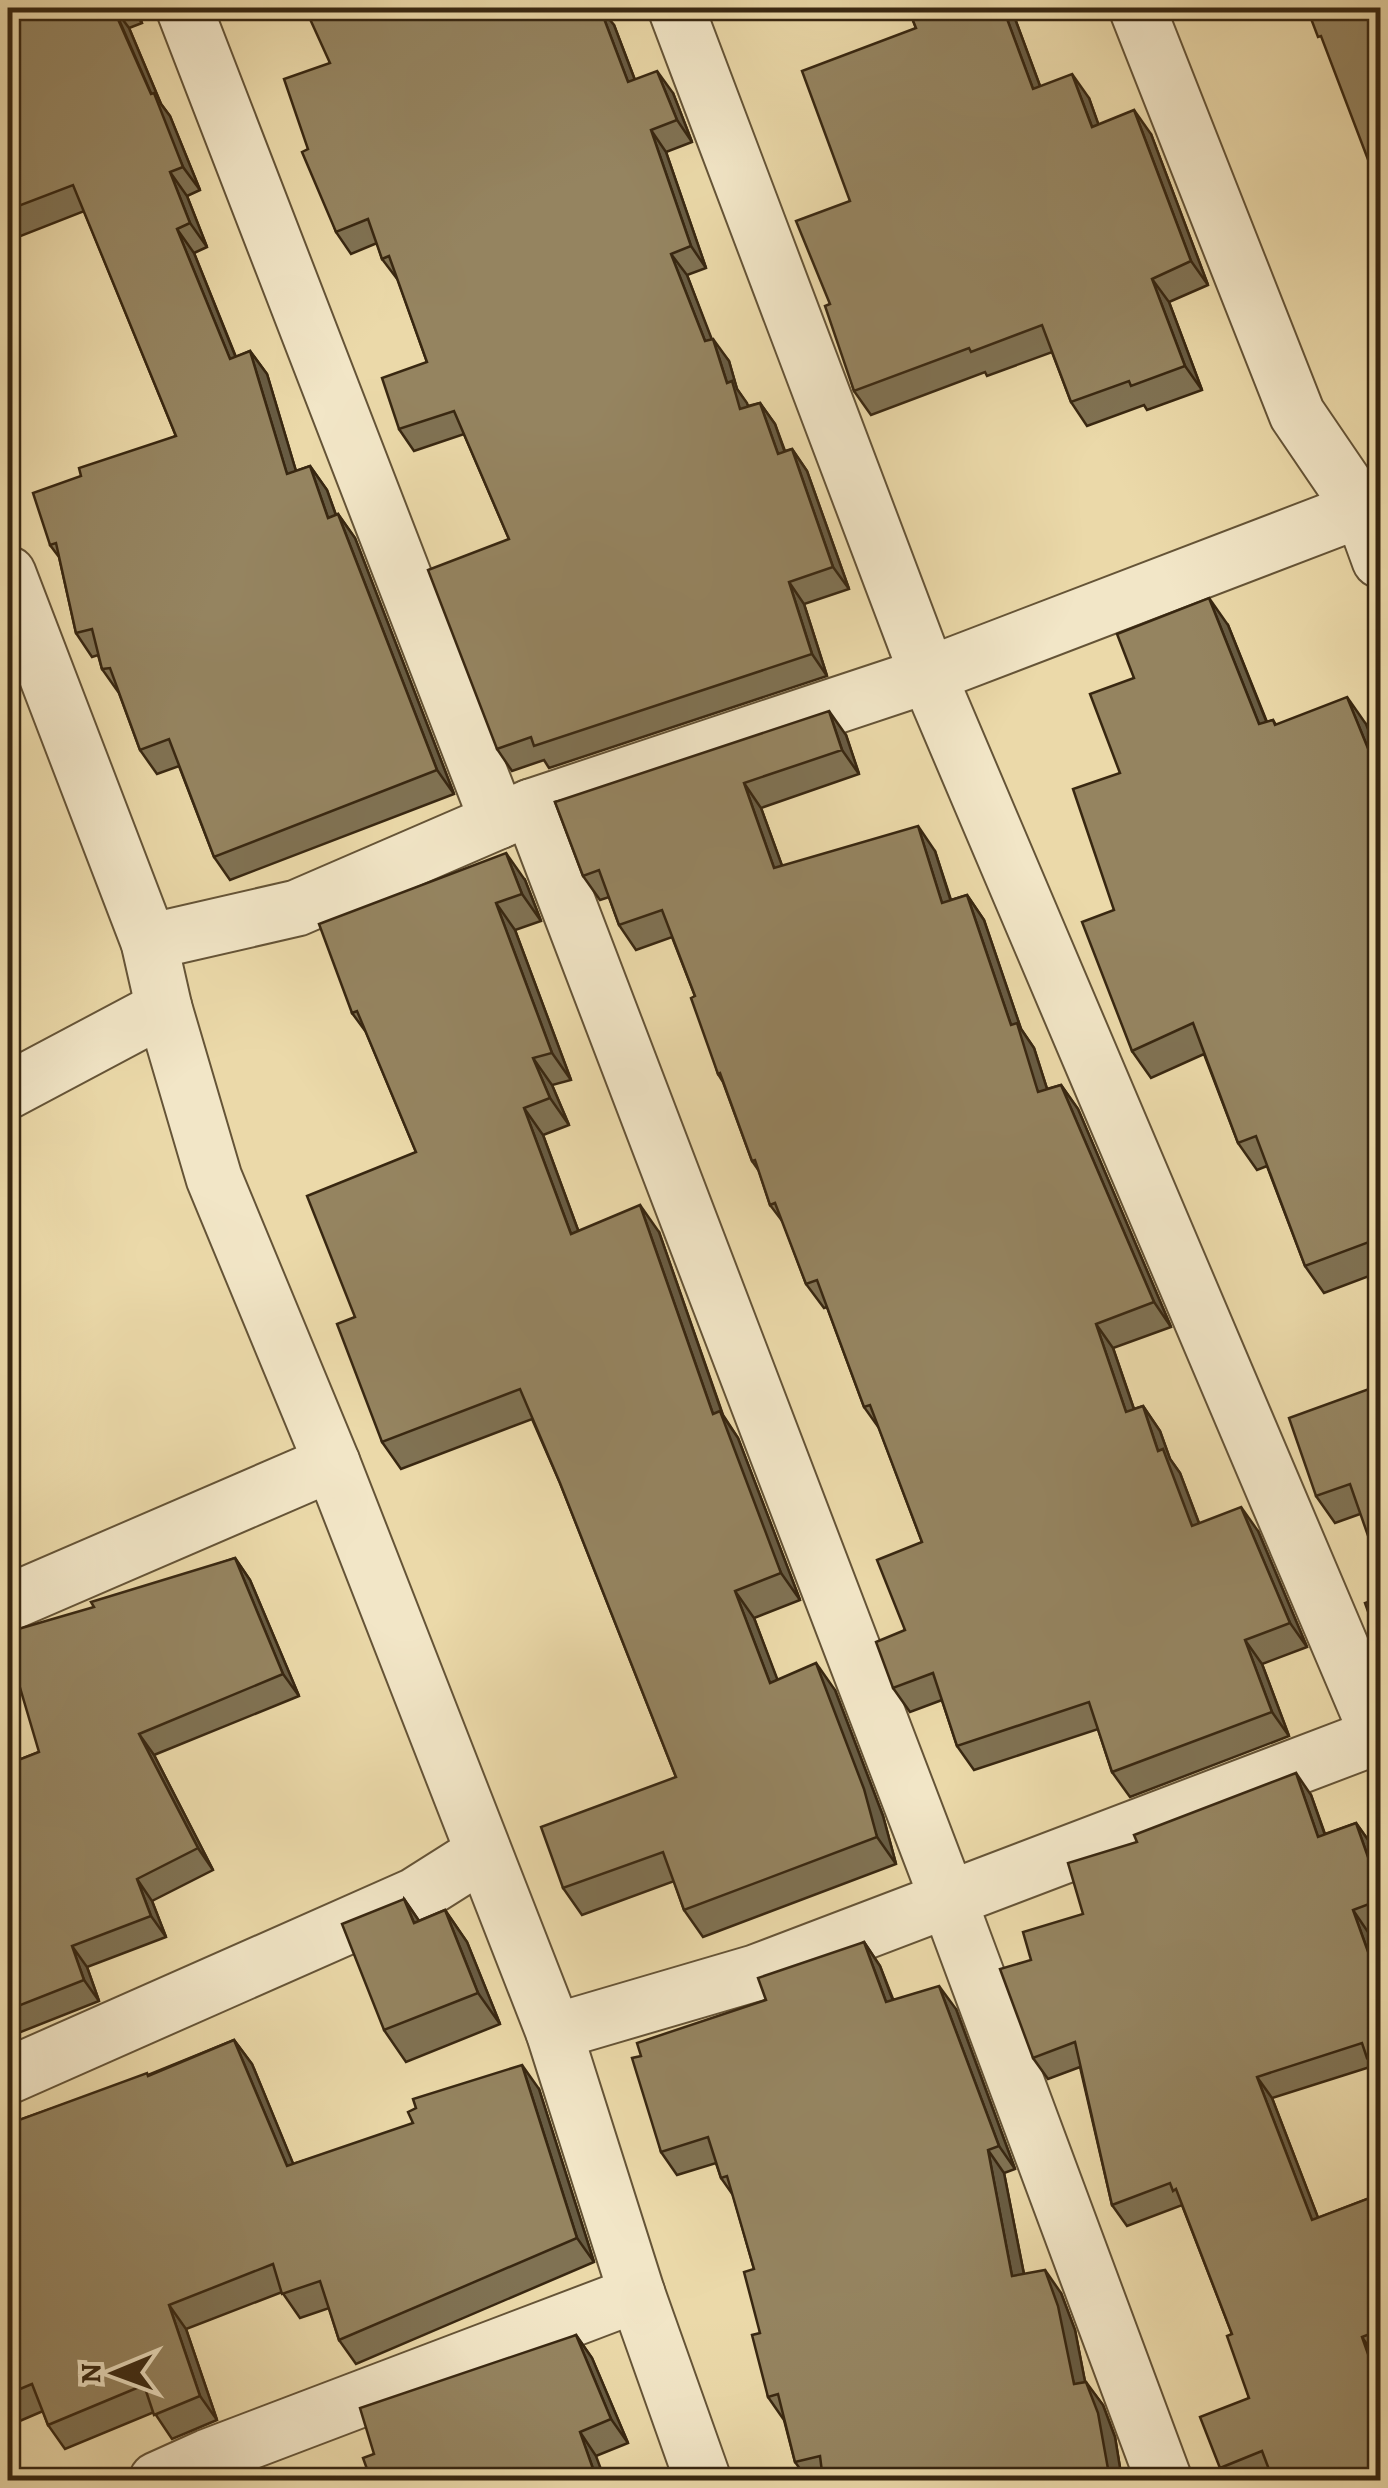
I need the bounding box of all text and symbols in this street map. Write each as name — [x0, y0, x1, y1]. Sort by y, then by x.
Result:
north arrow — [65, 2323, 165, 2423]
text: N — [72, 2363, 110, 2384]

